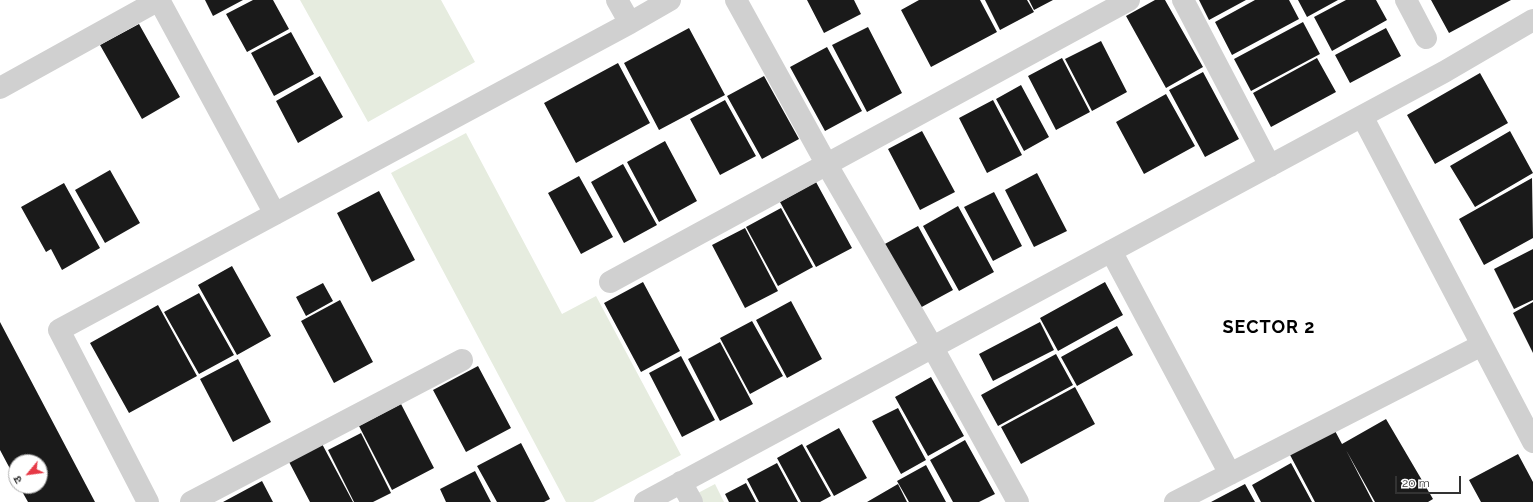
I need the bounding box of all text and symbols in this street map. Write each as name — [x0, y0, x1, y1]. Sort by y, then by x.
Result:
district label: SECTOR 2 — [1223, 317, 1315, 339]
north arrow — [8, 454, 48, 494]
scale bar — [1397, 468, 1463, 494]
text: उ — [11, 474, 25, 486]
text: 20 m — [1402, 476, 1430, 490]

